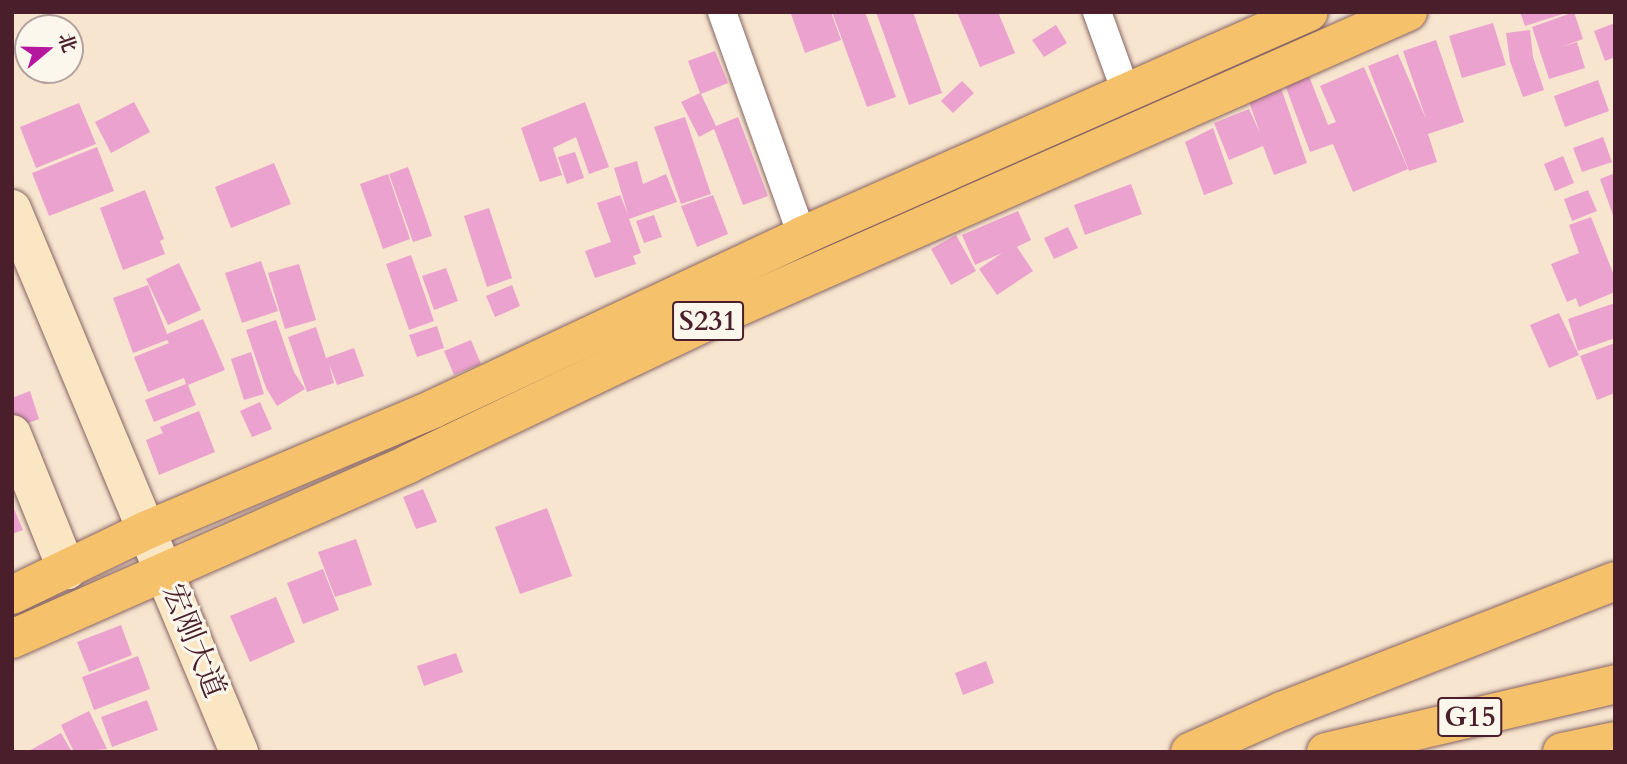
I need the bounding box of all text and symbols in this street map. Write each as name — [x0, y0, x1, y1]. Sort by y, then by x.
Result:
north arrow — [14, 14, 84, 84]
text: 北 — [52, 30, 82, 56]
road number: S231 — [671, 296, 745, 346]
street label: 宏刚大道 — [154, 579, 232, 703]
road number: G15 — [1437, 692, 1503, 742]

